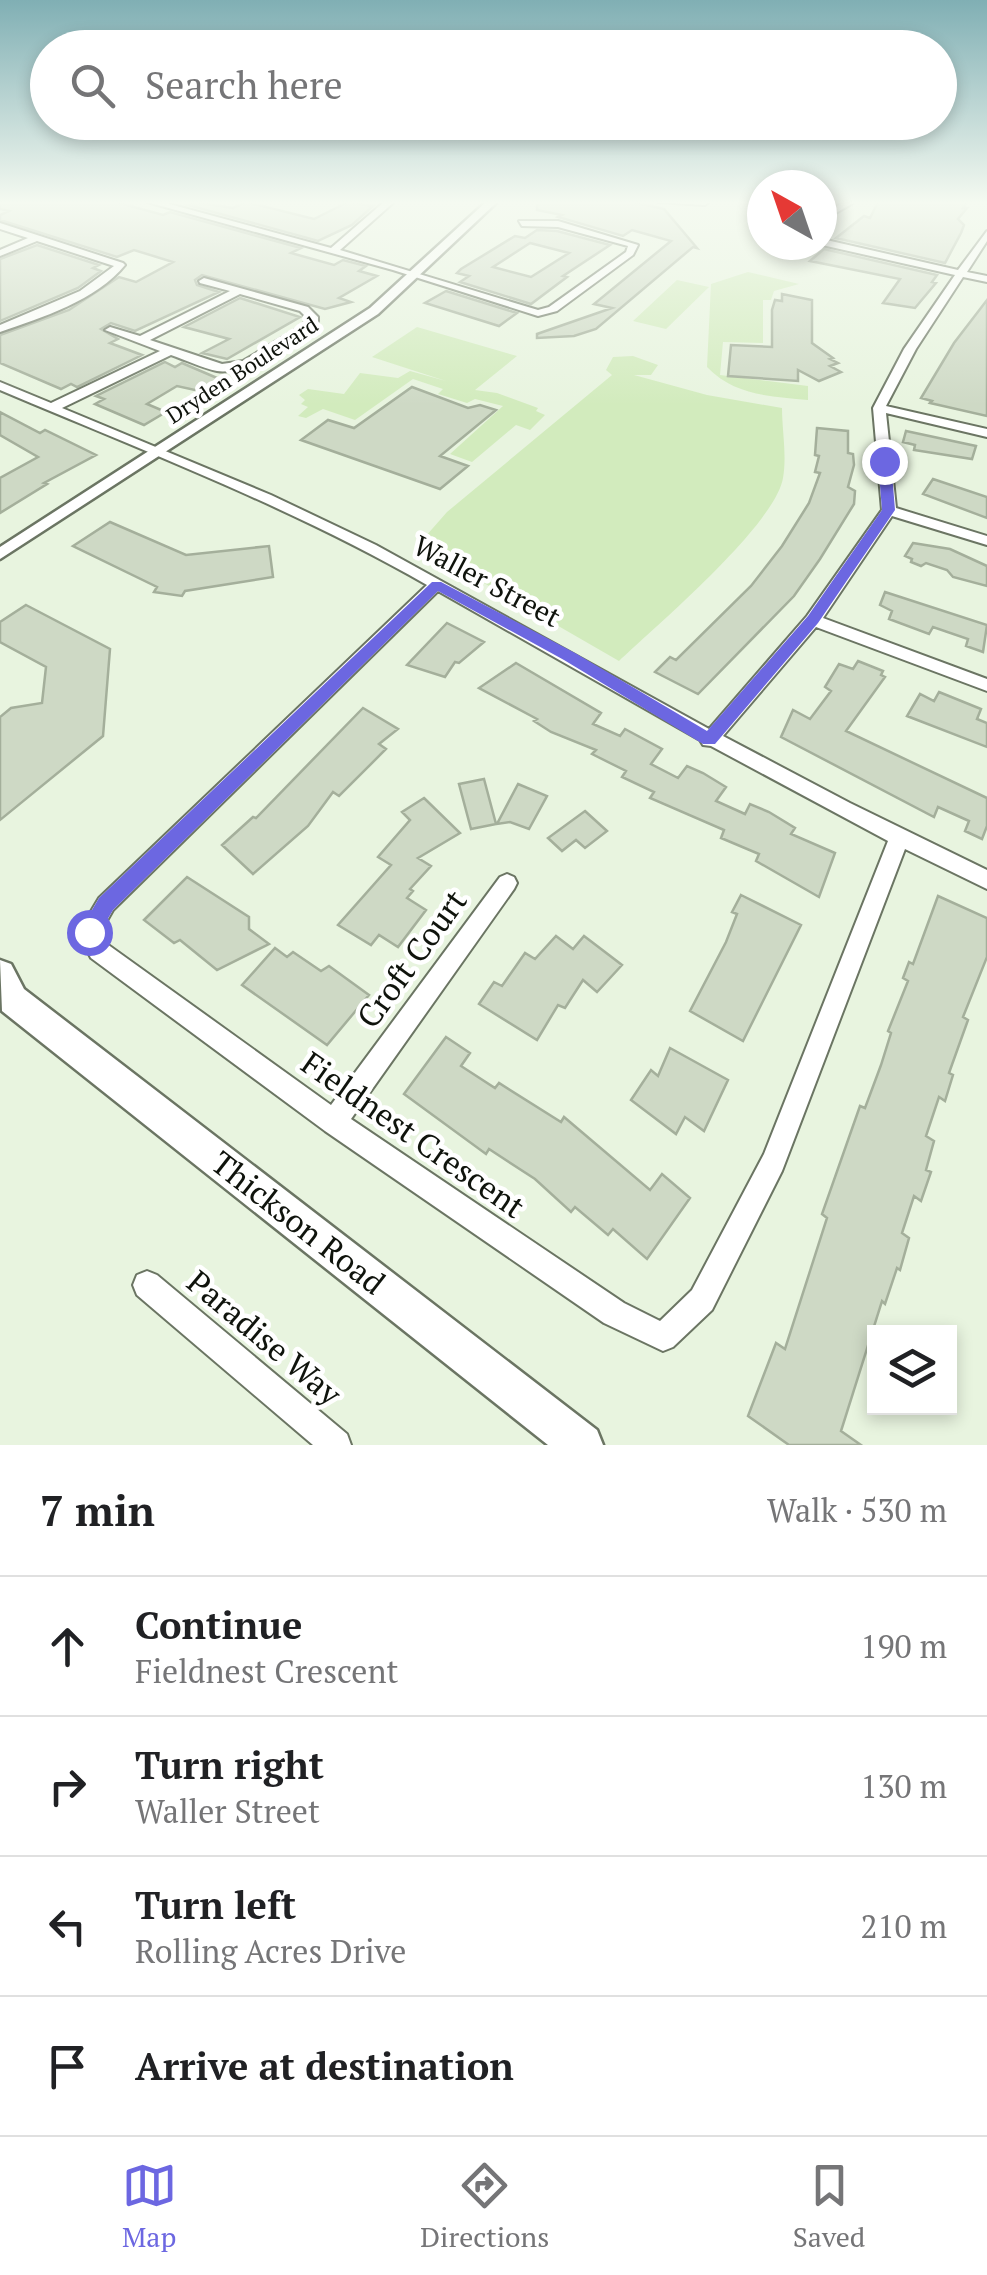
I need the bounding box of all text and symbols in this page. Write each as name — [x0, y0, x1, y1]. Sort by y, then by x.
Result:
search box — [30, 30, 957, 140]
icon: search — [65, 58, 120, 113]
text: Search here — [145, 60, 343, 110]
north arrow — [747, 170, 837, 260]
street label: Dryden Boulevard — [160, 310, 323, 430]
route end — [862, 439, 908, 485]
street label: Waller Street — [407, 526, 568, 635]
street label: Croft Court — [347, 881, 476, 1036]
route start — [67, 910, 113, 956]
street label: Fieldnest Crescent — [294, 1041, 534, 1227]
street label: Thickson Road — [203, 1141, 394, 1303]
street label: Paradise Way — [179, 1260, 351, 1415]
map controls — [867, 1325, 957, 1415]
button: layers — [867, 1325, 957, 1415]
text: 7 min — [40, 1482, 155, 1538]
text: Walk · 530 m — [767, 1489, 947, 1531]
text: Continue — [135, 1600, 302, 1650]
icon: ahead — [40, 1619, 95, 1674]
text: 190 m — [860, 1625, 947, 1667]
text: Fieldnest Crescent — [135, 1650, 398, 1692]
text: Turn right — [135, 1740, 324, 1790]
icon: right — [40, 1759, 95, 1814]
text: 130 m — [860, 1765, 947, 1807]
text: Waller Street — [135, 1790, 320, 1832]
text: Turn left — [135, 1880, 296, 1930]
icon: left — [40, 1899, 95, 1954]
text: 210 m — [860, 1905, 947, 1947]
text: Rolling Acres Drive — [135, 1930, 406, 1972]
icon: arrive — [40, 2039, 95, 2094]
text: Arrive at destination — [135, 2041, 514, 2091]
tab: Map — [122, 2158, 177, 2255]
tab: Directions — [420, 2158, 549, 2255]
tab: Saved — [793, 2158, 865, 2255]

